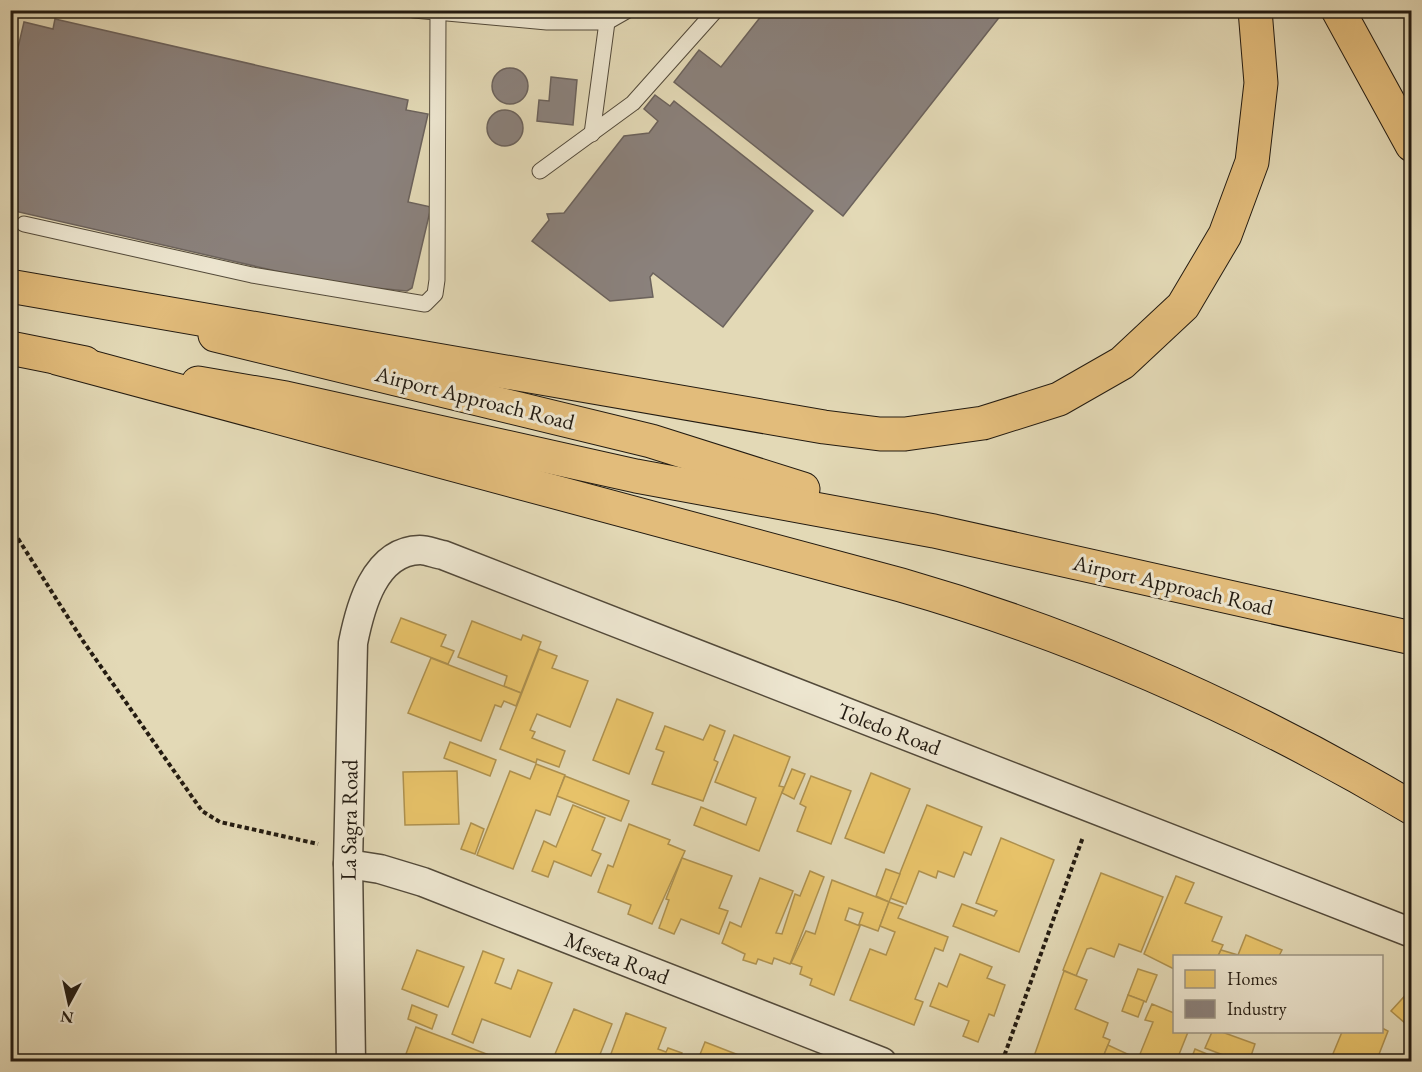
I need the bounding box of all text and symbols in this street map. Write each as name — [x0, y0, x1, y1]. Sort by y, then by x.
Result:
street label: Airport Approach Road — [371, 359, 578, 437]
street label: Airport Approach Road — [1069, 548, 1277, 622]
street label: Toledo Road — [833, 696, 946, 762]
street label: La Sagra Road — [333, 758, 365, 881]
street label: Meseta Road — [561, 925, 674, 992]
legend — [1173, 955, 1383, 1033]
text: Homes — [1227, 967, 1278, 990]
north arrow — [39, 973, 99, 1033]
text: Industry — [1227, 997, 1287, 1020]
text: N — [59, 1006, 75, 1029]

